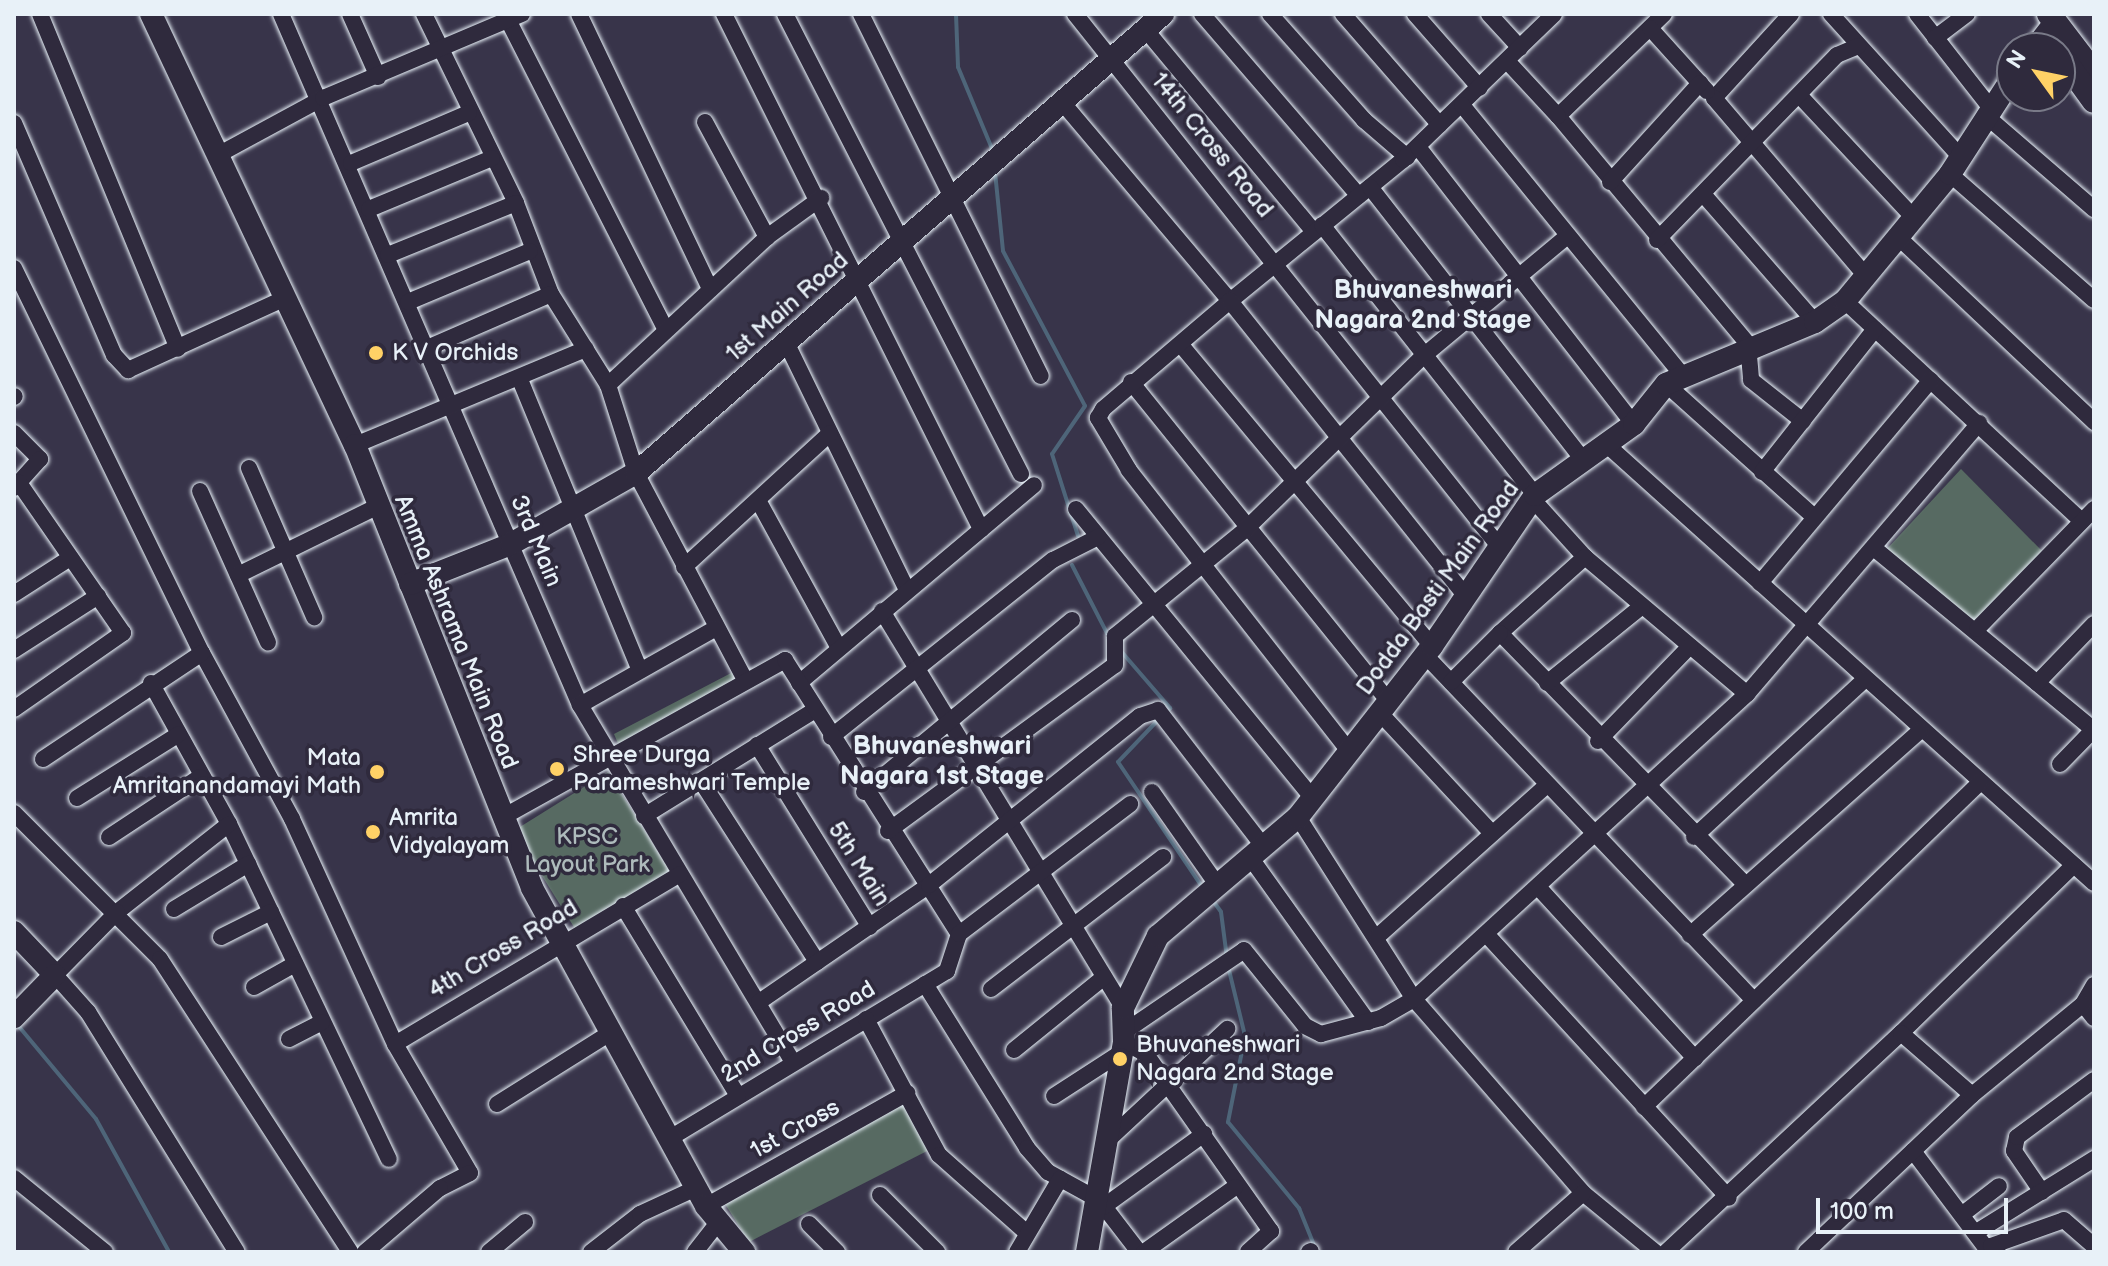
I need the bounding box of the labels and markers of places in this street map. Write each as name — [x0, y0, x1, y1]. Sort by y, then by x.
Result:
place label: K V Orchids — [392, 339, 519, 367]
marker: K V Orchids — [367, 344, 385, 362]
place label: Shree Durga Parameshwari Temple — [573, 741, 811, 797]
place label: Mata Amritanandamayi Math — [113, 744, 361, 800]
marker: Shree Durga Parameshwari Temple — [548, 760, 566, 778]
marker: Mata Amritanandamayi Math — [368, 763, 386, 781]
place label: Amrita Vidyalayam — [389, 804, 509, 860]
marker: Amrita Vidyalayam — [364, 823, 382, 841]
place label: Bhuvaneshwari Nagara 2nd Stage — [1136, 1031, 1334, 1087]
marker: Bhuvaneshwari Nagara 2nd Stage — [1111, 1050, 1129, 1068]

